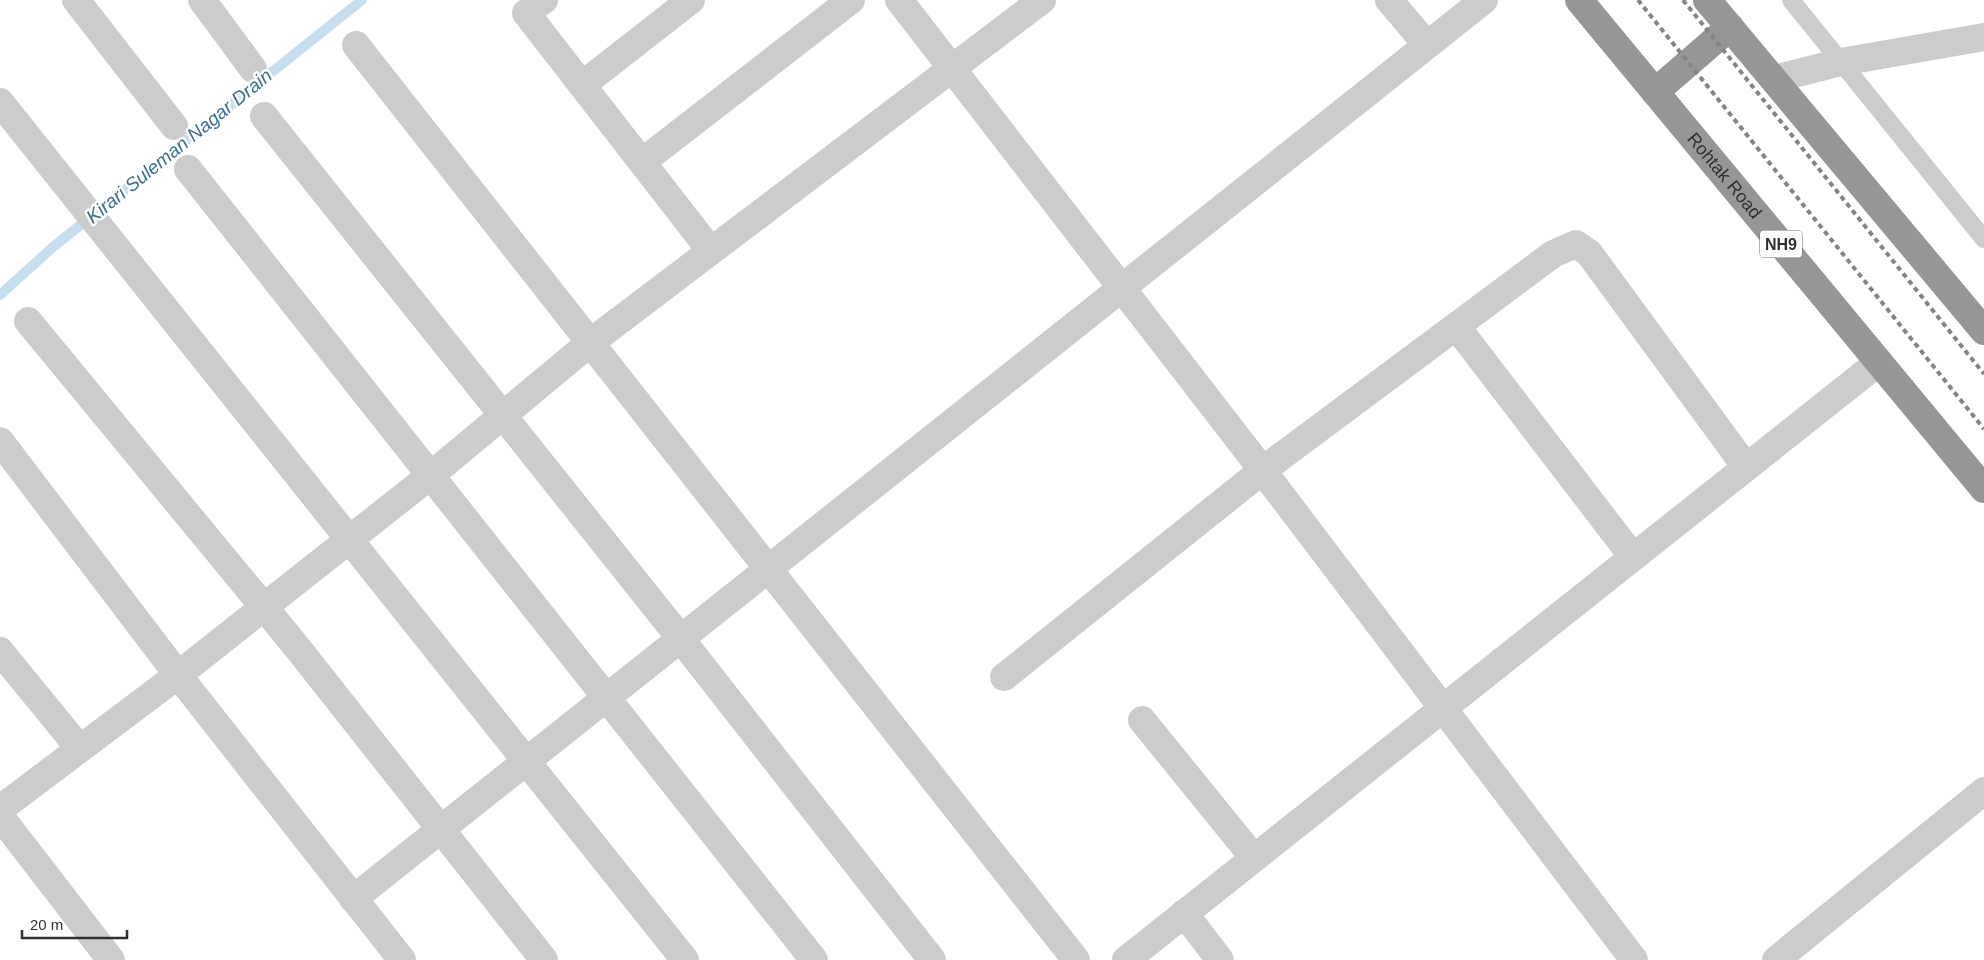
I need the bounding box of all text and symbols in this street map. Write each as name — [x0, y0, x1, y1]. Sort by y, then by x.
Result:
water label: Kirari Suleman Nagar Drain — [82, 65, 276, 227]
street label: Rohtak Road — [1683, 129, 1766, 222]
road number: NH9 — [1760, 230, 1802, 258]
scale bar — [22, 908, 128, 940]
text: 20 m — [30, 916, 63, 933]

